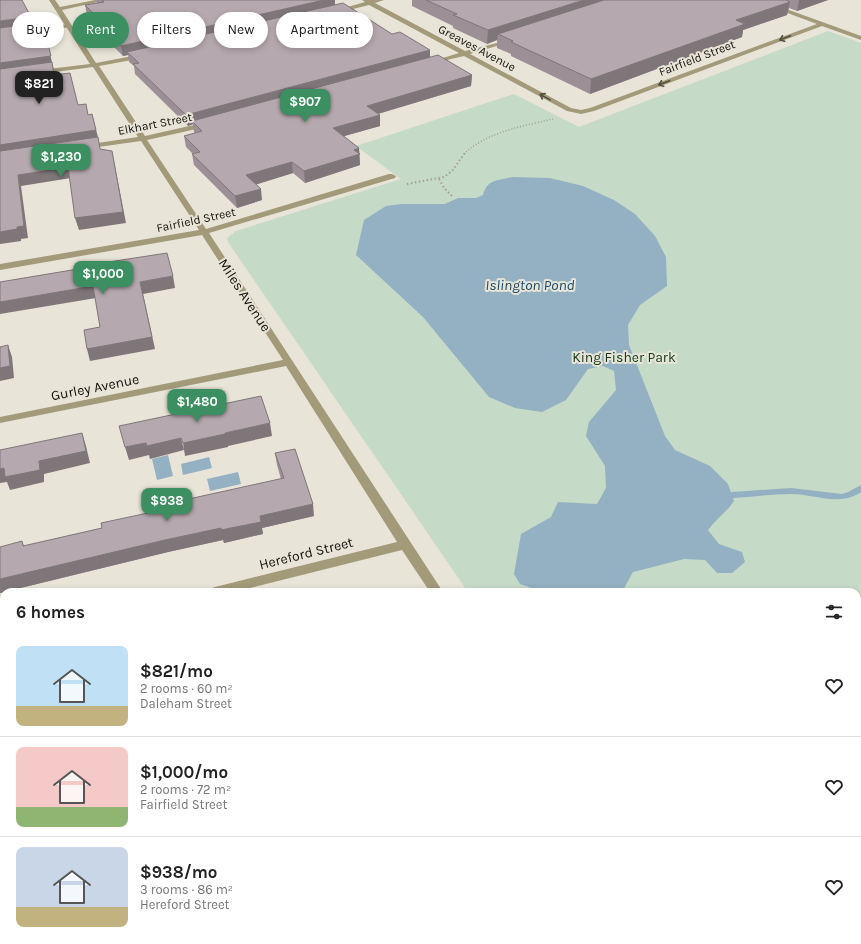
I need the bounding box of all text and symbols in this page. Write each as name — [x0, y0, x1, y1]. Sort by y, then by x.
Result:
chip: Buy — [12, 12, 64, 48]
chip: Rent — [72, 12, 129, 48]
chip: Filters — [137, 12, 206, 48]
chip: New — [214, 12, 268, 48]
chip: Apartment — [276, 12, 373, 48]
street label: Greaves Avenue — [436, 22, 518, 74]
one-way arrow — [780, 34, 792, 42]
street label: Fairfield Street — [657, 37, 738, 79]
pin: $821 — [15, 71, 63, 105]
text: $821 — [24, 76, 54, 91]
one-way arrow — [658, 80, 670, 88]
pin: $907 — [281, 89, 329, 123]
one-way arrow — [539, 93, 551, 100]
text: $907 — [289, 94, 321, 109]
street label: Elkhart Street — [117, 110, 194, 138]
pin: $1,230 — [28, 144, 94, 178]
text: $1,230 — [40, 149, 82, 164]
street label: Fairfield Street — [155, 205, 237, 235]
street label: Miles Avenue — [215, 255, 275, 335]
pin: $1,000 — [70, 261, 136, 295]
text: $1,000 — [82, 266, 124, 281]
water label: Islington Pond — [485, 276, 575, 294]
park label: King Fisher Park — [572, 349, 676, 366]
street label: Gurley Avenue — [49, 371, 141, 404]
pin: $1,480 — [164, 389, 230, 423]
text: $1,480 — [176, 394, 218, 409]
pin: $938 — [143, 488, 191, 522]
text: $938 — [150, 493, 184, 508]
street label: Hereford Street — [257, 534, 355, 573]
icon: filters — [823, 601, 845, 623]
text: 6 homes — [16, 602, 85, 622]
text: $821/mo — [140, 661, 213, 681]
icon: home — [48, 662, 96, 710]
icon: heart — [823, 675, 845, 697]
text: 2 rooms · 60 m² — [140, 681, 233, 696]
text: Daleham Street — [140, 696, 232, 711]
text: $1,000/mo — [140, 762, 228, 782]
icon: home — [48, 763, 96, 811]
icon: heart — [823, 776, 845, 798]
text: 2 rooms · 72 m² — [140, 782, 231, 797]
text: Fairfield Street — [140, 797, 227, 812]
text: $938/mo — [140, 862, 217, 882]
icon: home — [48, 863, 96, 911]
icon: heart — [823, 876, 845, 898]
text: 3 rooms · 86 m² — [140, 882, 233, 897]
text: Hereford Street — [140, 897, 229, 912]

